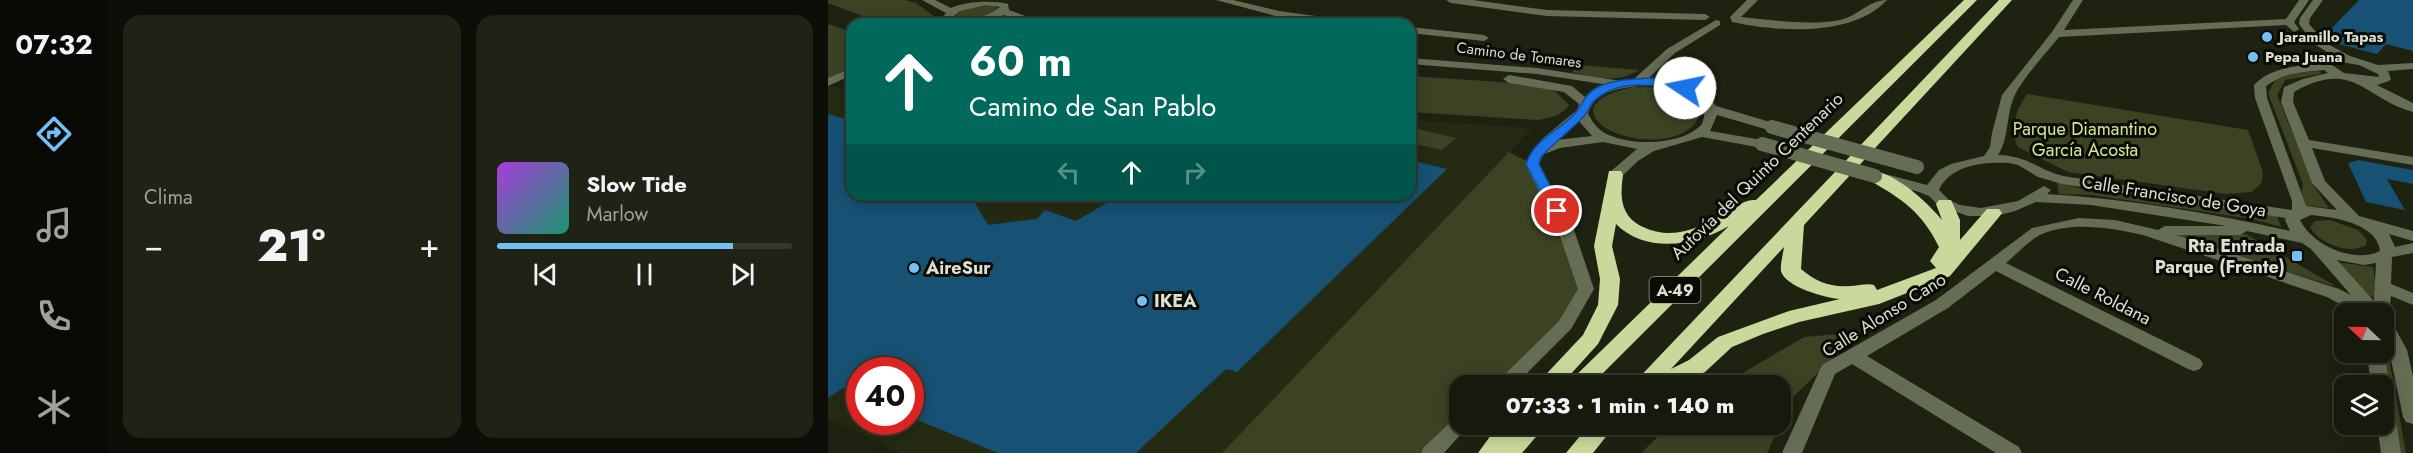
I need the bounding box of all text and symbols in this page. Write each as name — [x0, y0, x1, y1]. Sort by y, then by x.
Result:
text: 07:32 — [15, 25, 93, 64]
place label: Jaramillo Tapas — [2276, 26, 2384, 48]
marker: Jaramillo Tapas — [2260, 30, 2274, 44]
text: 60 m — [969, 31, 1072, 92]
street label: Camino de Tomares — [1455, 36, 1583, 74]
icon: ahead — [870, 42, 948, 120]
place label: Pepa Juana — [2265, 46, 2343, 68]
marker: Pepa Juana — [2246, 50, 2260, 64]
position arrow — [1653, 56, 1717, 120]
street label: Autovía del Quinto Centenario — [1665, 86, 1849, 266]
text: Camino de San Pablo — [969, 87, 1216, 126]
icon: directions — [33, 113, 75, 155]
park label: Parque Diamantino García Acosta — [2013, 116, 2157, 163]
icon: left — [1052, 156, 1085, 189]
icon: ahead — [1115, 156, 1148, 189]
icon: right — [1178, 156, 1211, 189]
text: Slow Tide — [587, 168, 687, 200]
street label: Calle Francisco de Goya — [2080, 169, 2268, 223]
text: Clima — [144, 183, 193, 212]
pin — [1531, 185, 1582, 236]
icon: arrive — [1540, 194, 1573, 227]
text: Marlow — [587, 200, 648, 229]
icon: music — [33, 204, 75, 246]
text: 21° — [257, 213, 325, 278]
text: − — [144, 222, 163, 269]
text: + — [419, 222, 440, 269]
place label: Rta Entrada Parque (Frente) — [2155, 233, 2285, 280]
marker: Rta Entrada Parque (Frente) — [2290, 249, 2304, 263]
place label: AireSur — [925, 255, 991, 281]
icon: previous — [529, 258, 562, 291]
icon: pause — [628, 258, 661, 291]
icon: next — [726, 258, 759, 291]
marker: AireSur — [907, 261, 921, 275]
street label: Calle Roldana — [2050, 261, 2156, 331]
street label: Calle Alonso Cano — [1817, 266, 1951, 364]
road number: A-49 — [1650, 277, 1700, 303]
place label: IKEA — [1154, 288, 1197, 314]
marker: IKEA — [1135, 294, 1149, 308]
icon: phone — [33, 295, 75, 337]
north arrow — [2334, 303, 2394, 363]
map controls — [2334, 303, 2394, 435]
speed limit sign: 40 — [846, 357, 924, 435]
button: layers — [2334, 375, 2394, 435]
icon: climate — [33, 386, 75, 428]
text: 07:33 · 1 min · 140 m — [1506, 389, 1734, 421]

